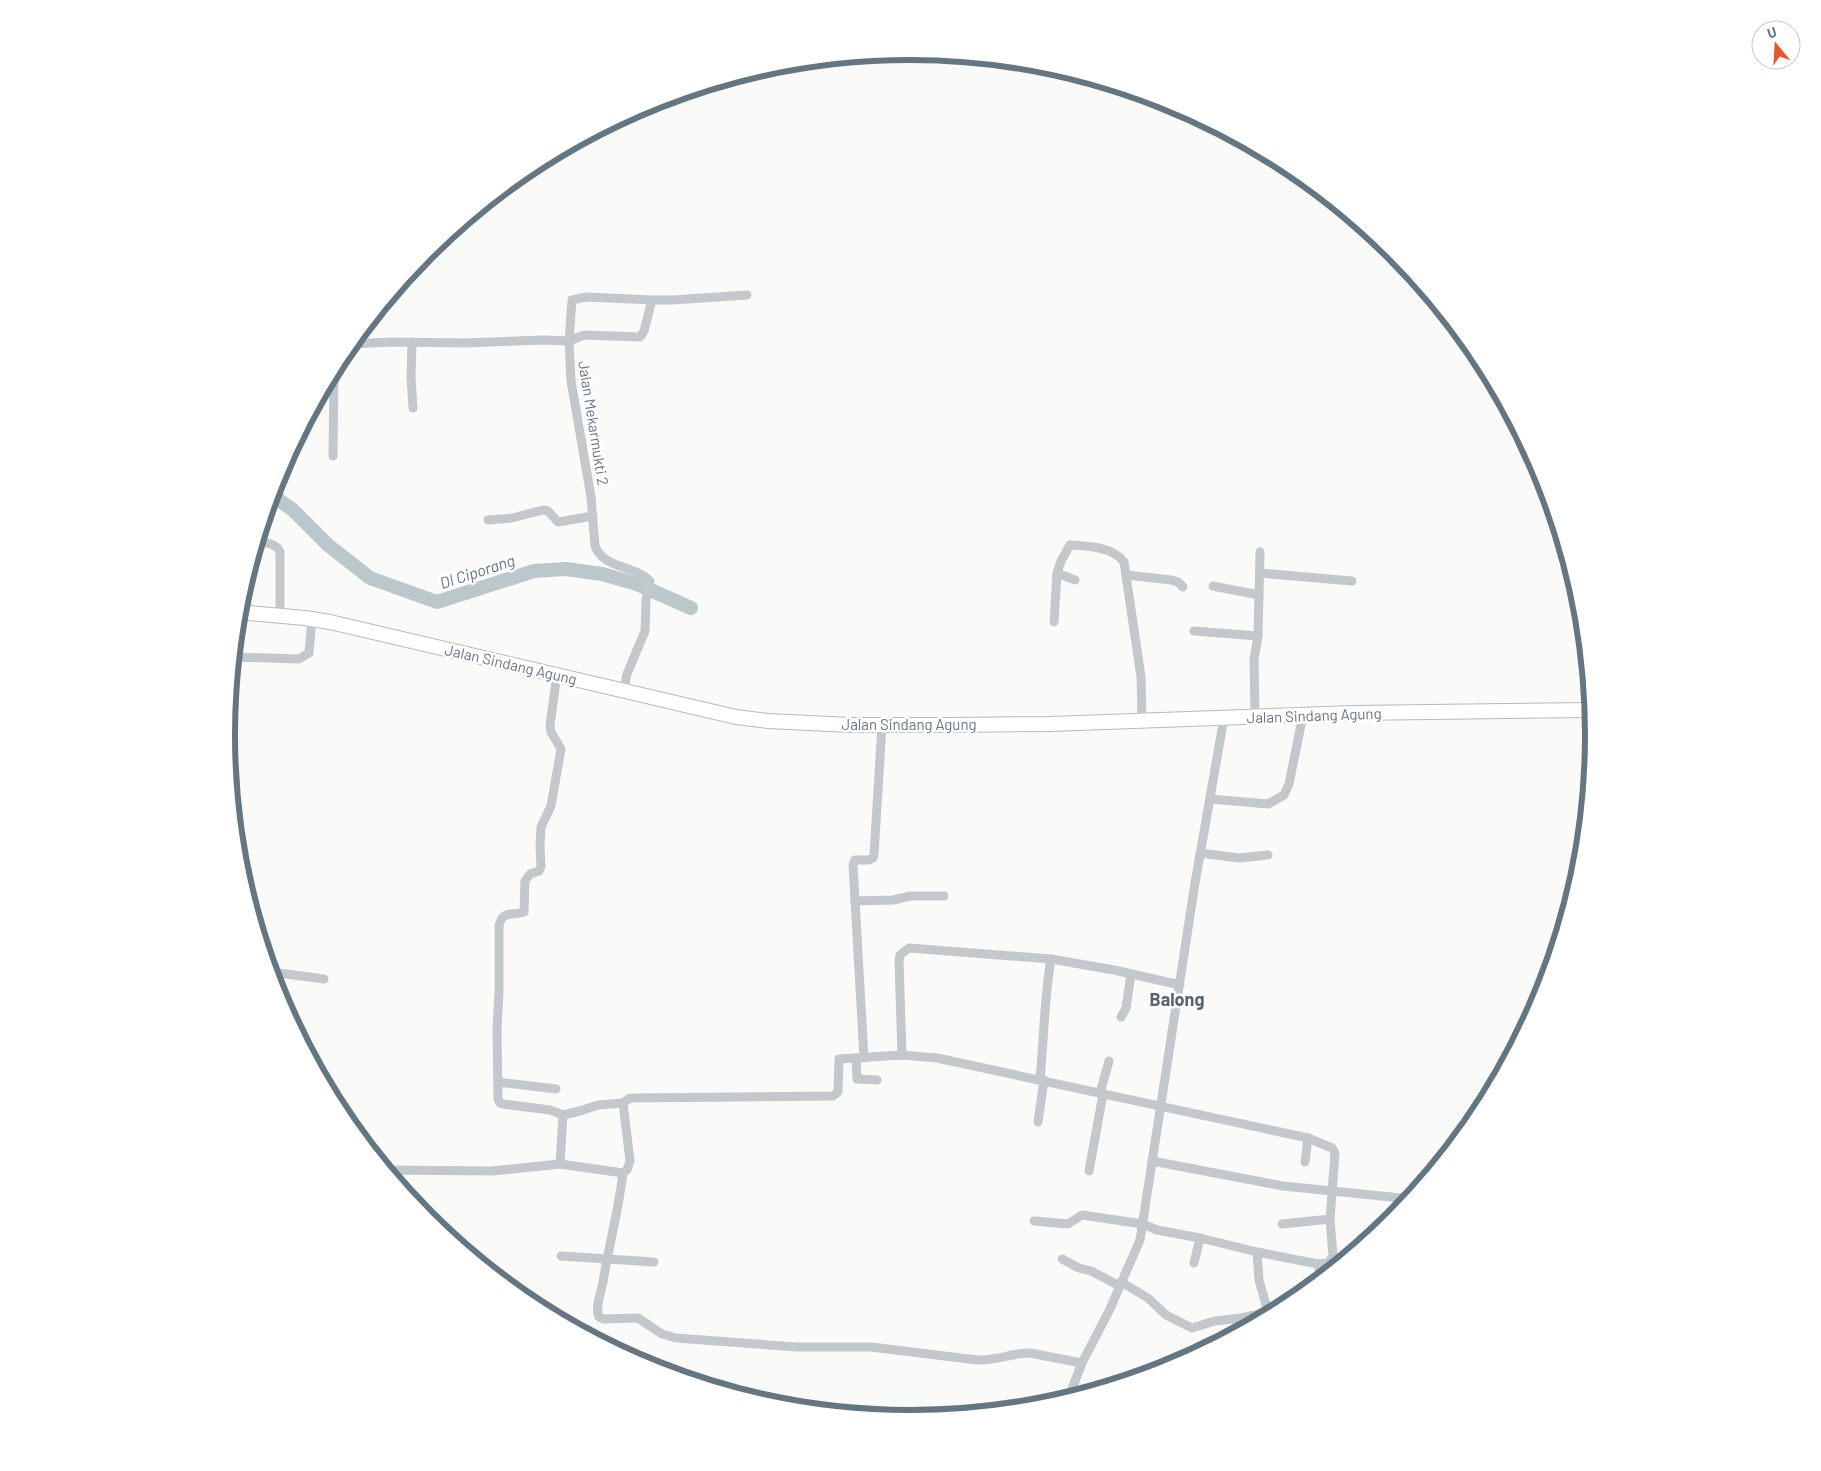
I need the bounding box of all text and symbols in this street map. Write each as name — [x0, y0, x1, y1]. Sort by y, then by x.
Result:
north arrow — [1751, 20, 1801, 70]
text: U — [1765, 23, 1779, 42]
street label: Jalan Mekarmukti 2 — [575, 359, 613, 487]
water label: DI Ciporang — [437, 550, 517, 592]
street label: Jalan Sindang Agung — [443, 640, 579, 688]
street label: Jalan Sindang Agung — [1246, 704, 1382, 726]
street label: Jalan Sindang Agung — [841, 715, 977, 733]
district label: Balong — [1150, 988, 1204, 1010]

